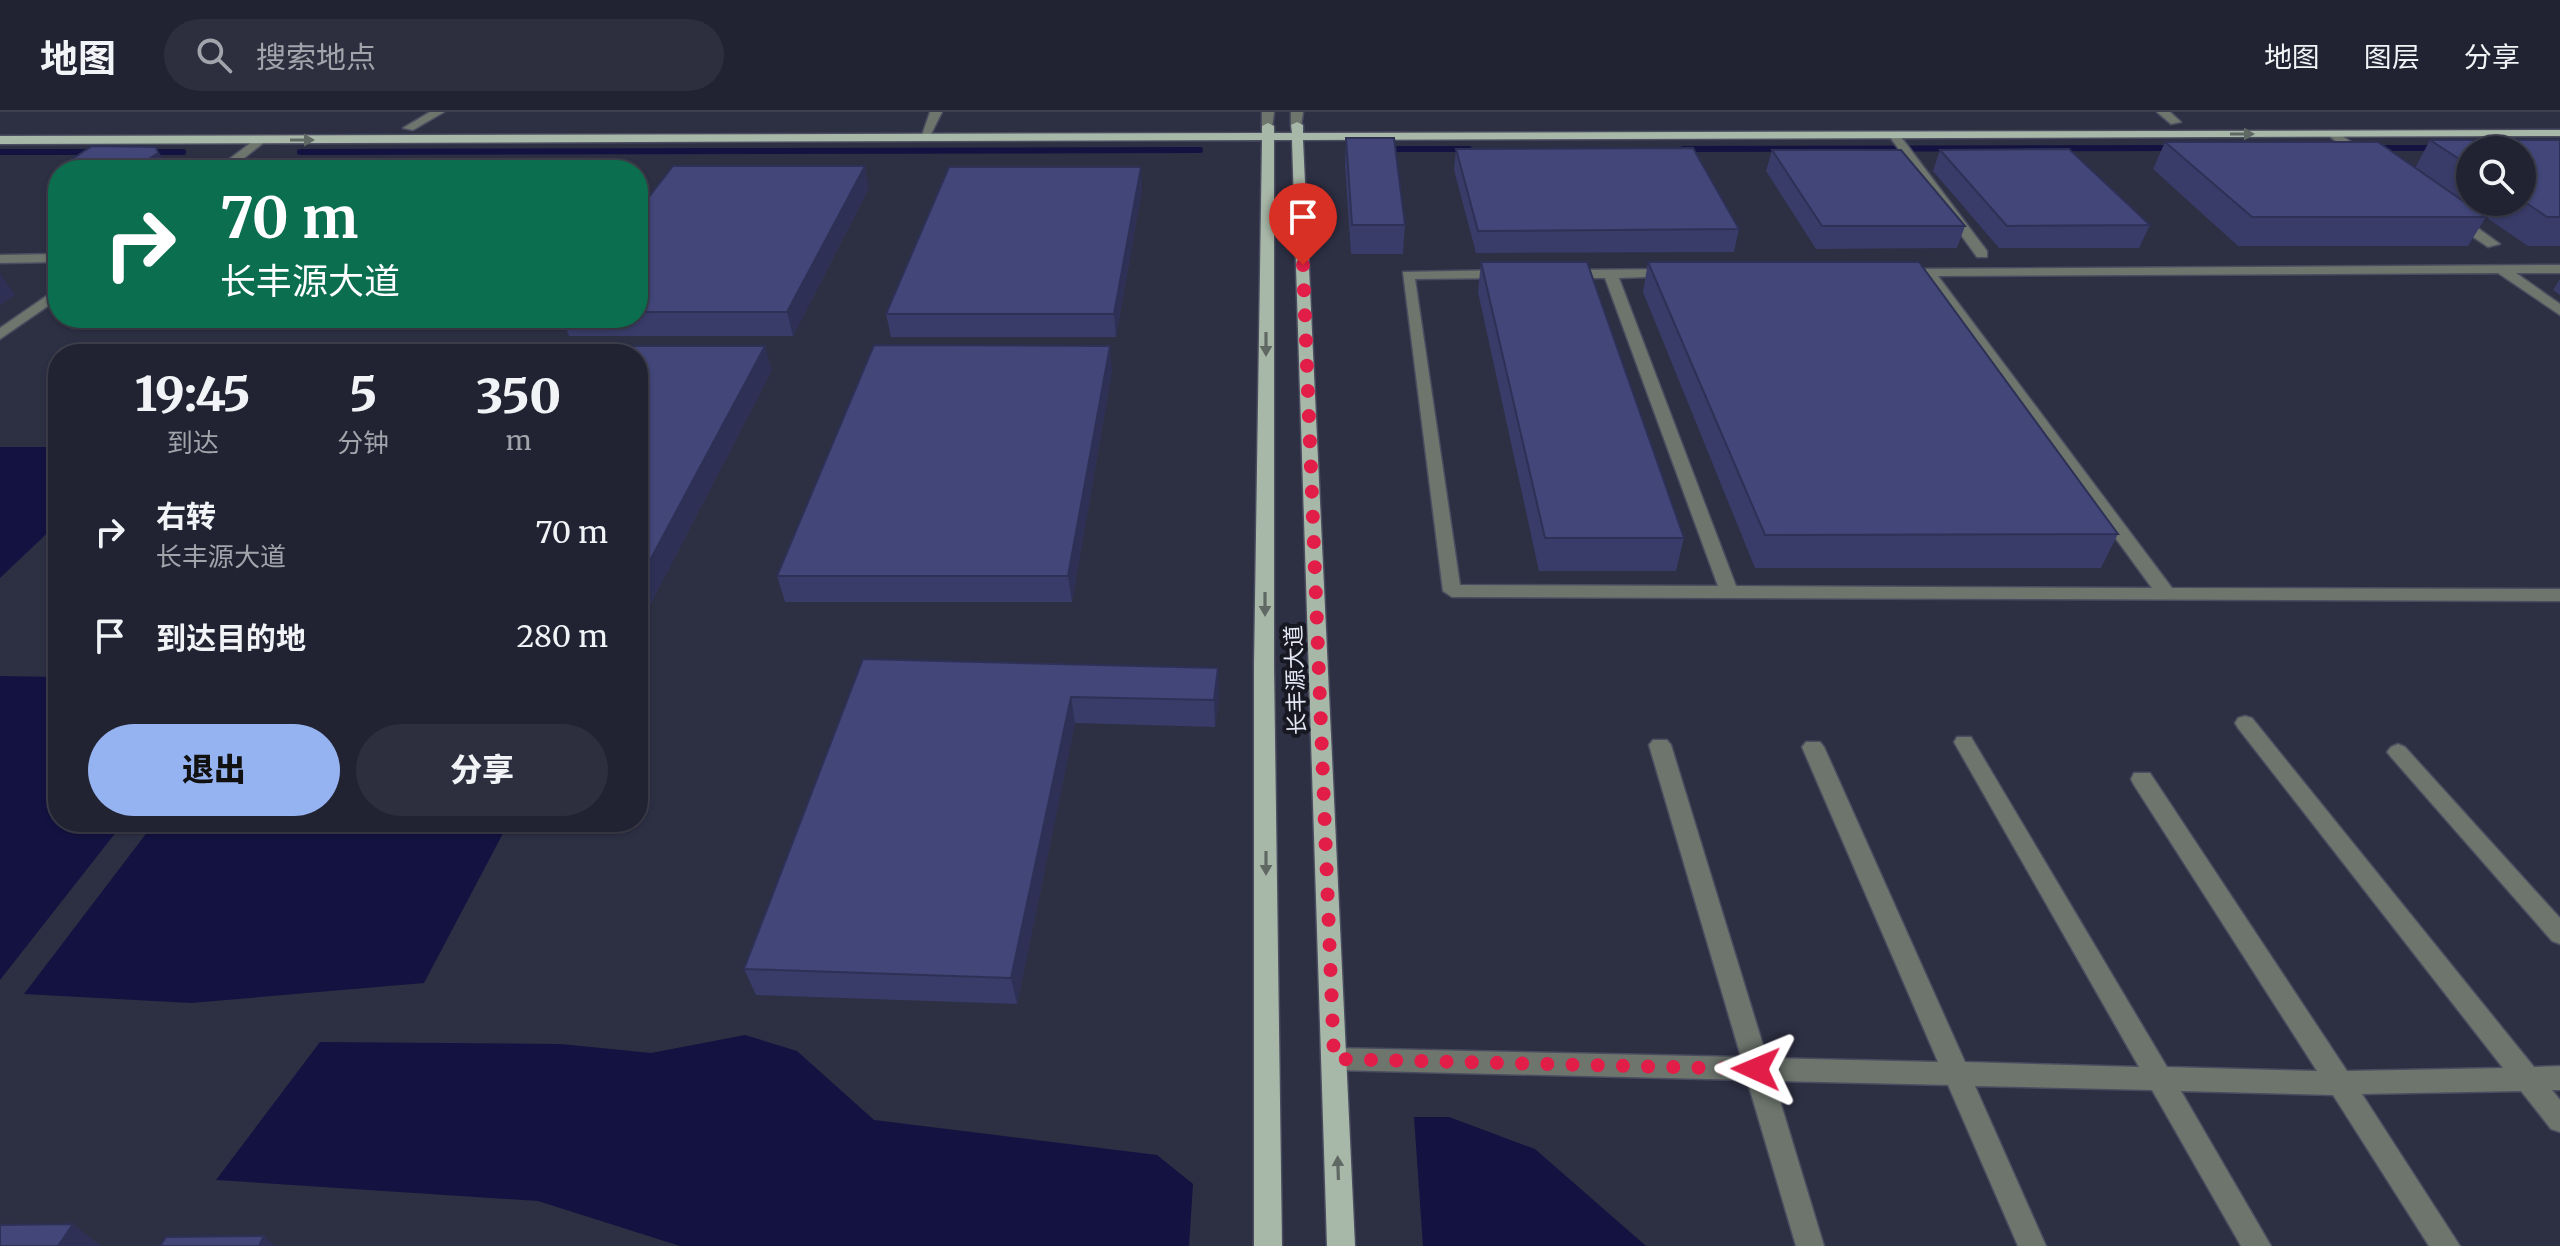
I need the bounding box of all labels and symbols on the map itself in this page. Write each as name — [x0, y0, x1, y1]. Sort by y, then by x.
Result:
one-way arrow — [2230, 128, 2255, 140]
one-way arrow — [290, 134, 315, 146]
pin — [1269, 183, 1337, 265]
one-way arrow — [1260, 332, 1272, 357]
one-way arrow — [1259, 592, 1271, 617]
street label: 长丰源大道 — [1279, 625, 1311, 735]
one-way arrow — [1260, 851, 1272, 877]
position arrow — [1714, 1027, 1798, 1111]
one-way arrow — [1331, 1155, 1344, 1180]

